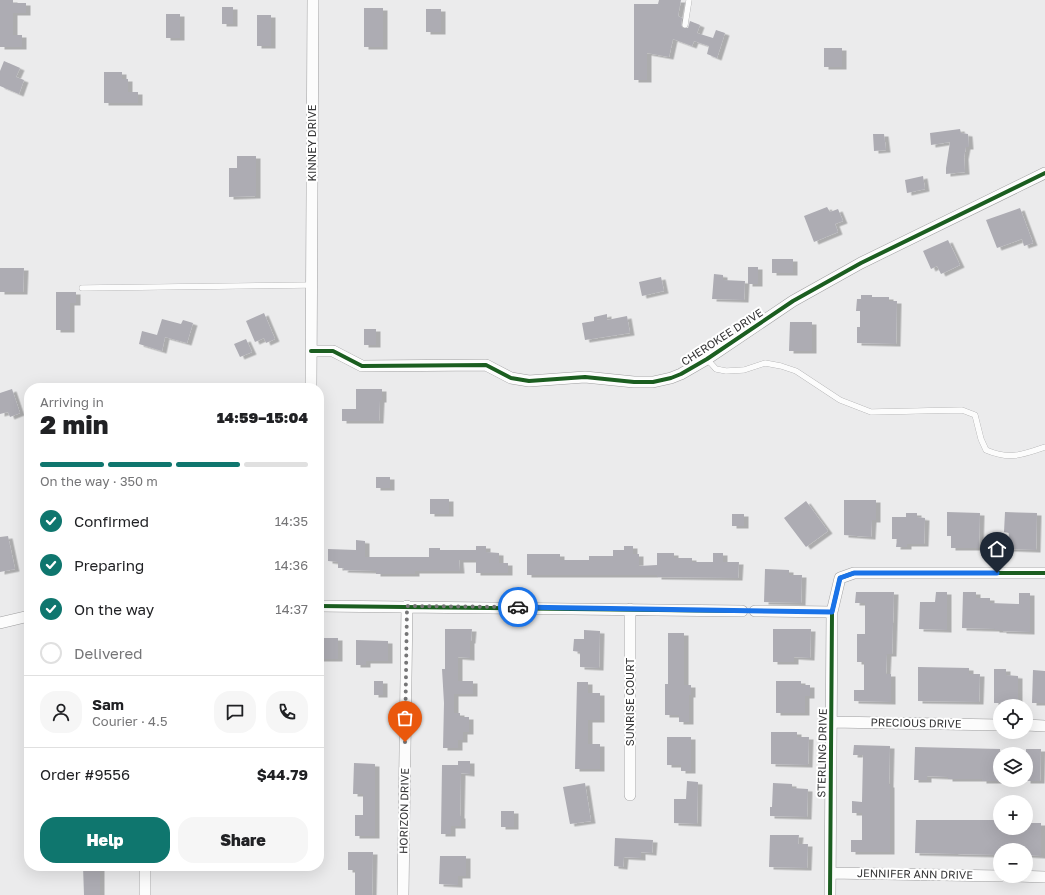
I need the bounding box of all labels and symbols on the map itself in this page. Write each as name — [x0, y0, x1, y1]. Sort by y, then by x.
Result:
street label: KINNEY DRIVE — [305, 104, 318, 182]
street label: CHEROKEE DRIVE — [678, 305, 765, 368]
pin — [980, 532, 1014, 573]
courier — [498, 587, 538, 627]
street label: SUNRISE COURT — [623, 657, 636, 746]
pin — [388, 701, 422, 742]
street label: STERLING DRIVE — [814, 708, 829, 798]
street label: PRECIOUS DRIVE — [870, 715, 962, 730]
street label: HORIZON DRIVE — [396, 768, 411, 854]
street label: JENNIFER ANN DRIVE — [857, 866, 973, 881]

